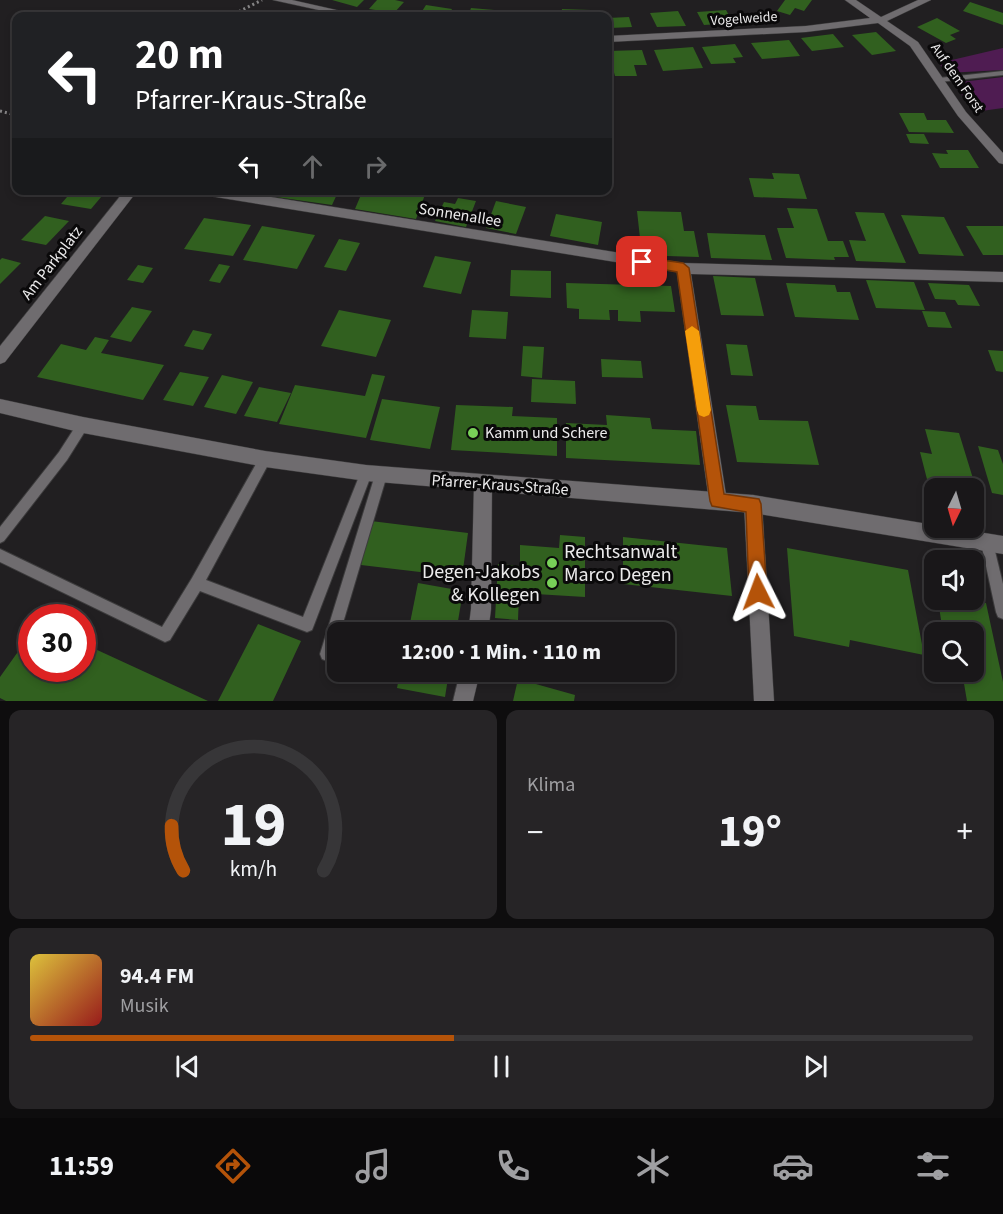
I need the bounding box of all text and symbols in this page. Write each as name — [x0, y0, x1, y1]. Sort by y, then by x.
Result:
street label: Vogelweide — [710, 7, 778, 31]
text: 20 m — [135, 25, 224, 85]
icon: left — [36, 36, 114, 114]
street label: Auf dem Forst — [926, 39, 988, 117]
text: Pfarrer-Kraus-Straße — [135, 81, 367, 120]
icon: left — [233, 150, 266, 183]
icon: ahead — [296, 150, 329, 183]
icon: right — [359, 150, 392, 183]
street label: Sonnenallee — [417, 198, 503, 232]
street label: Am Parkplatz — [16, 221, 88, 304]
pin — [616, 236, 667, 287]
icon: arrive — [625, 245, 658, 278]
place label: Kamm und Schere — [485, 422, 607, 444]
marker: Kamm und Schere — [466, 426, 480, 440]
street label: Pfarrer-Kraus-Straße — [431, 469, 569, 501]
north arrow — [924, 478, 984, 538]
map controls — [924, 478, 984, 682]
place label: Rechtsanwalt Marco Degen — [564, 538, 677, 589]
button: sound — [924, 550, 984, 610]
marker: Rechtsanwalt Marco Degen — [545, 556, 559, 570]
place label: Degen-Jakobs & Kollegen — [422, 558, 540, 609]
position arrow — [726, 560, 790, 624]
marker: Degen-Jakobs & Kollegen — [545, 576, 559, 590]
speed limit sign: 30 — [18, 604, 96, 682]
button: search — [924, 622, 984, 682]
text: 12:00 · 1 Min. · 110 m — [401, 636, 601, 668]
text: Klima — [527, 771, 575, 799]
text: 19 — [220, 781, 286, 870]
text: 19° — [718, 800, 782, 864]
text: − — [527, 809, 543, 856]
text: + — [957, 809, 973, 856]
text: km/h — [229, 855, 277, 886]
text: 94.4 FM — [120, 960, 194, 992]
text: Musik — [120, 992, 169, 1020]
icon: previous — [171, 1050, 204, 1083]
icon: pause — [485, 1050, 518, 1083]
icon: next — [799, 1050, 832, 1083]
icon: directions — [212, 1145, 254, 1187]
icon: music — [352, 1145, 394, 1187]
icon: phone — [492, 1145, 534, 1187]
icon: climate — [632, 1145, 674, 1187]
icon: car — [772, 1145, 814, 1187]
icon: filters — [912, 1145, 954, 1187]
text: 11:59 — [49, 1147, 114, 1186]

